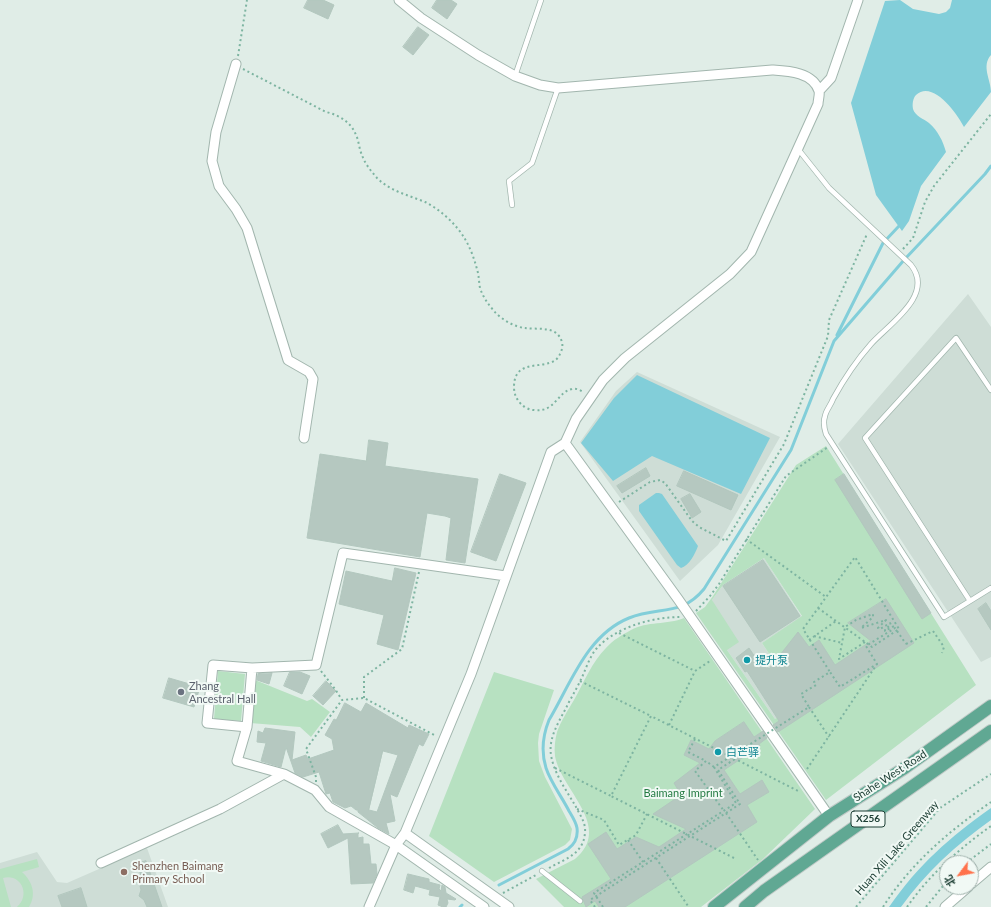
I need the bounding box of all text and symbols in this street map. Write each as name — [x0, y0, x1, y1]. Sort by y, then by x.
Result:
place label: 提升泵 — [755, 653, 788, 667]
marker: 提升泵 — [742, 655, 752, 665]
place label: Zhang Ancestral Hall — [189, 679, 256, 705]
marker: Zhang Ancestral Hall — [176, 687, 186, 697]
place label: 白芒驿 — [726, 745, 759, 759]
marker: 白芒驿 — [713, 747, 723, 757]
street label: Shahe West Road — [851, 747, 929, 805]
park label: Baimang Imprint — [643, 786, 723, 800]
street label: Huan Xili Lake Greenway — [852, 798, 942, 898]
road number: X256 — [851, 811, 885, 827]
north arrow — [939, 855, 979, 895]
place label: Shenzhen Baimang Primary School — [132, 859, 223, 885]
marker: Shenzhen Baimang Primary School — [119, 867, 129, 877]
text: 北 — [941, 873, 958, 889]

